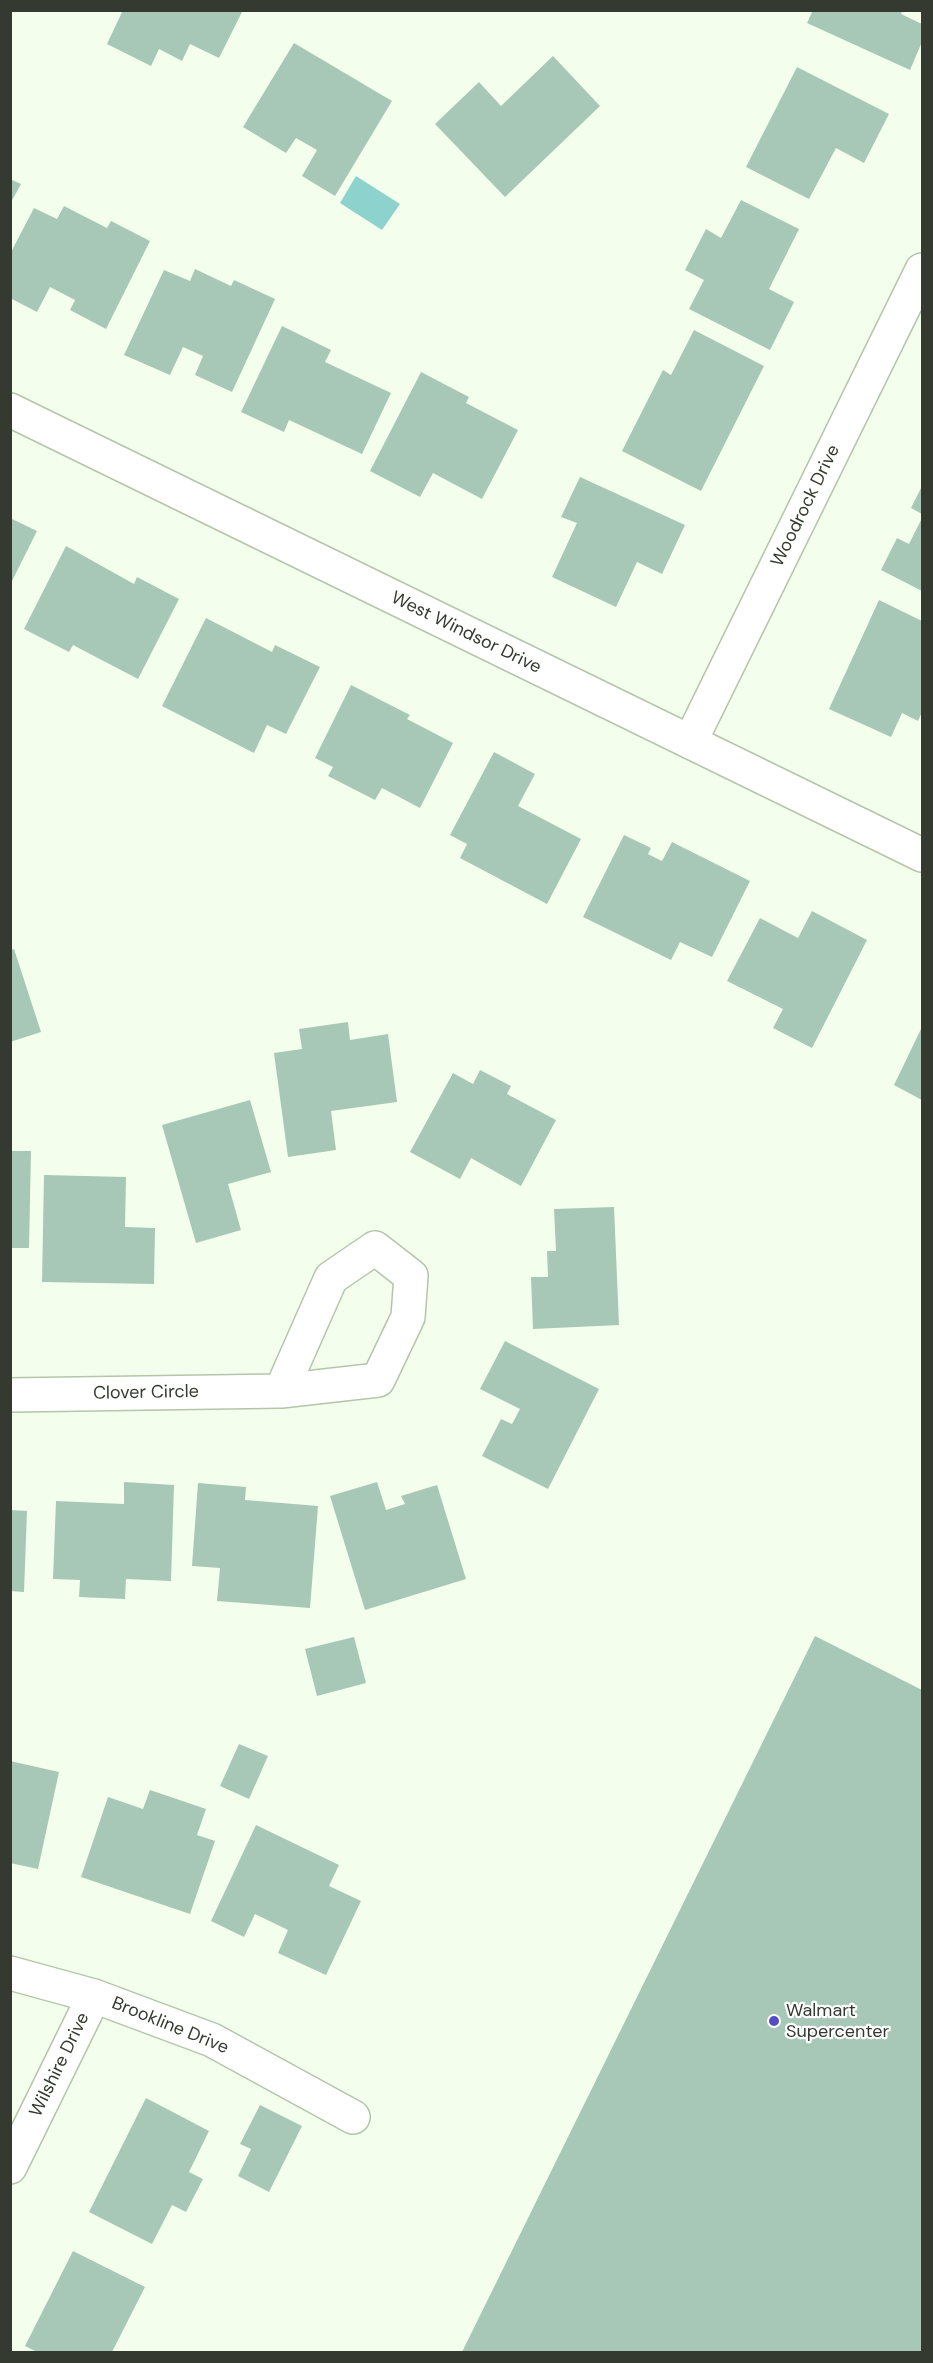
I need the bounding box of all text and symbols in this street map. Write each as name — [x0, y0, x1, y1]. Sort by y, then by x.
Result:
street label: Woodrock Drive — [767, 442, 845, 570]
street label: West Windsor Drive — [387, 587, 545, 679]
street label: Clover Circle — [93, 1381, 199, 1405]
street label: Brookline Drive — [109, 1993, 231, 2059]
place label: Walmart Supercenter — [786, 2000, 889, 2042]
street label: Wilshire Drive — [25, 2009, 95, 2121]
marker: Walmart Supercenter — [767, 2014, 781, 2028]

